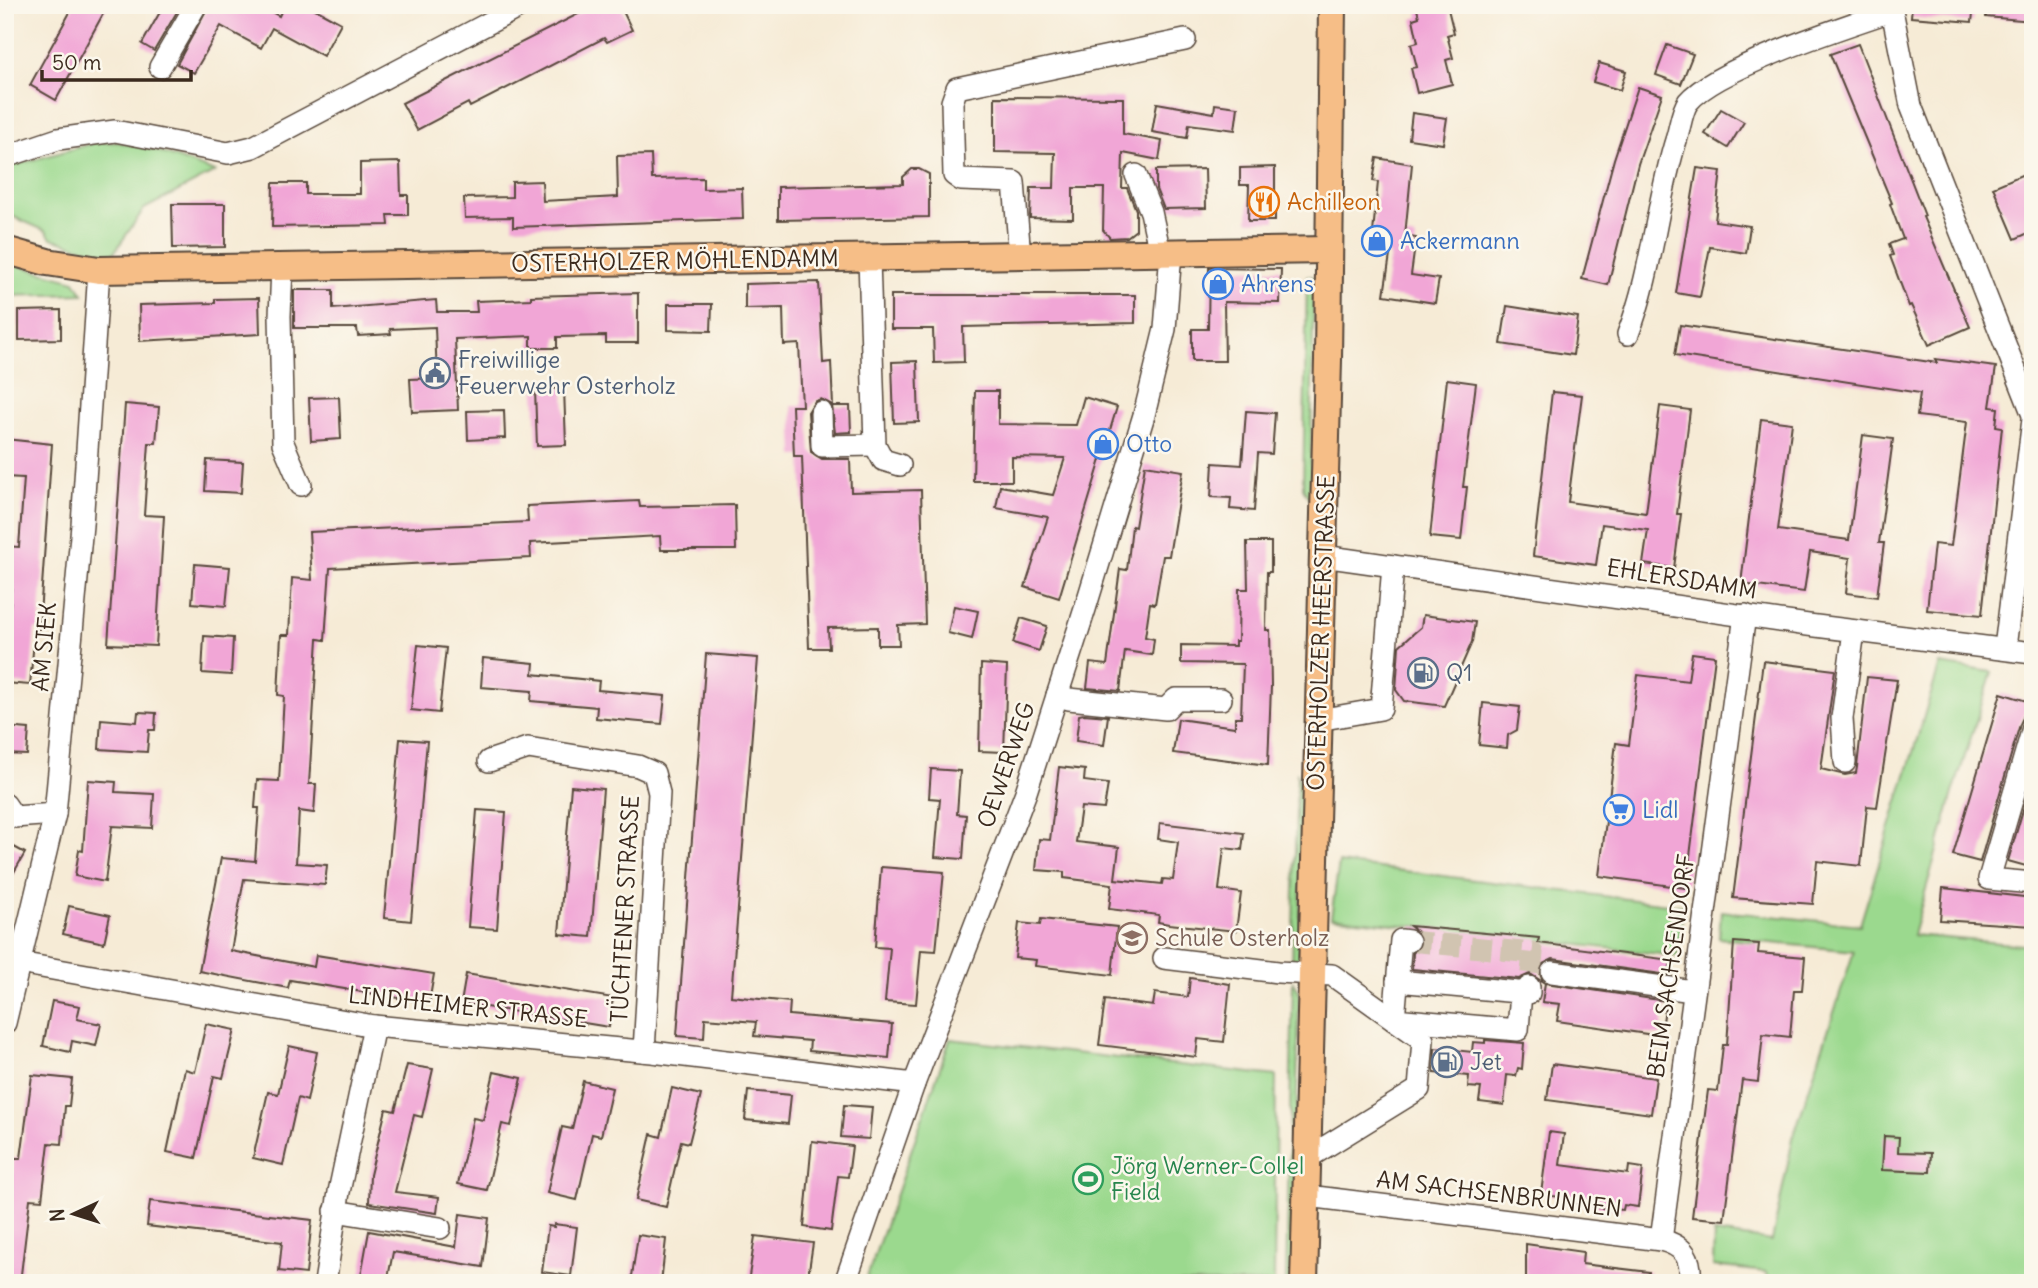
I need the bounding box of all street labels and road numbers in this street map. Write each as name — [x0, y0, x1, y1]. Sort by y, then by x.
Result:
street label: OSTERHOLZER MÖHLENDAMM — [511, 243, 839, 278]
street label: OSTERHOLZER HEERSTRASSE — [1301, 475, 1340, 791]
street label: EHLERSDAMM — [1605, 552, 1759, 605]
street label: AM SIEK — [25, 601, 62, 693]
street label: OEWERWEG — [970, 698, 1041, 832]
street label: TÜCHTENER STRASSE — [604, 795, 645, 1023]
street label: BEIM SACHSENDORF — [1640, 852, 1701, 1080]
street label: LINDHEIMER STRASSE — [347, 980, 589, 1033]
street label: AM SACHSENBRUNNEN — [1375, 1164, 1623, 1223]

